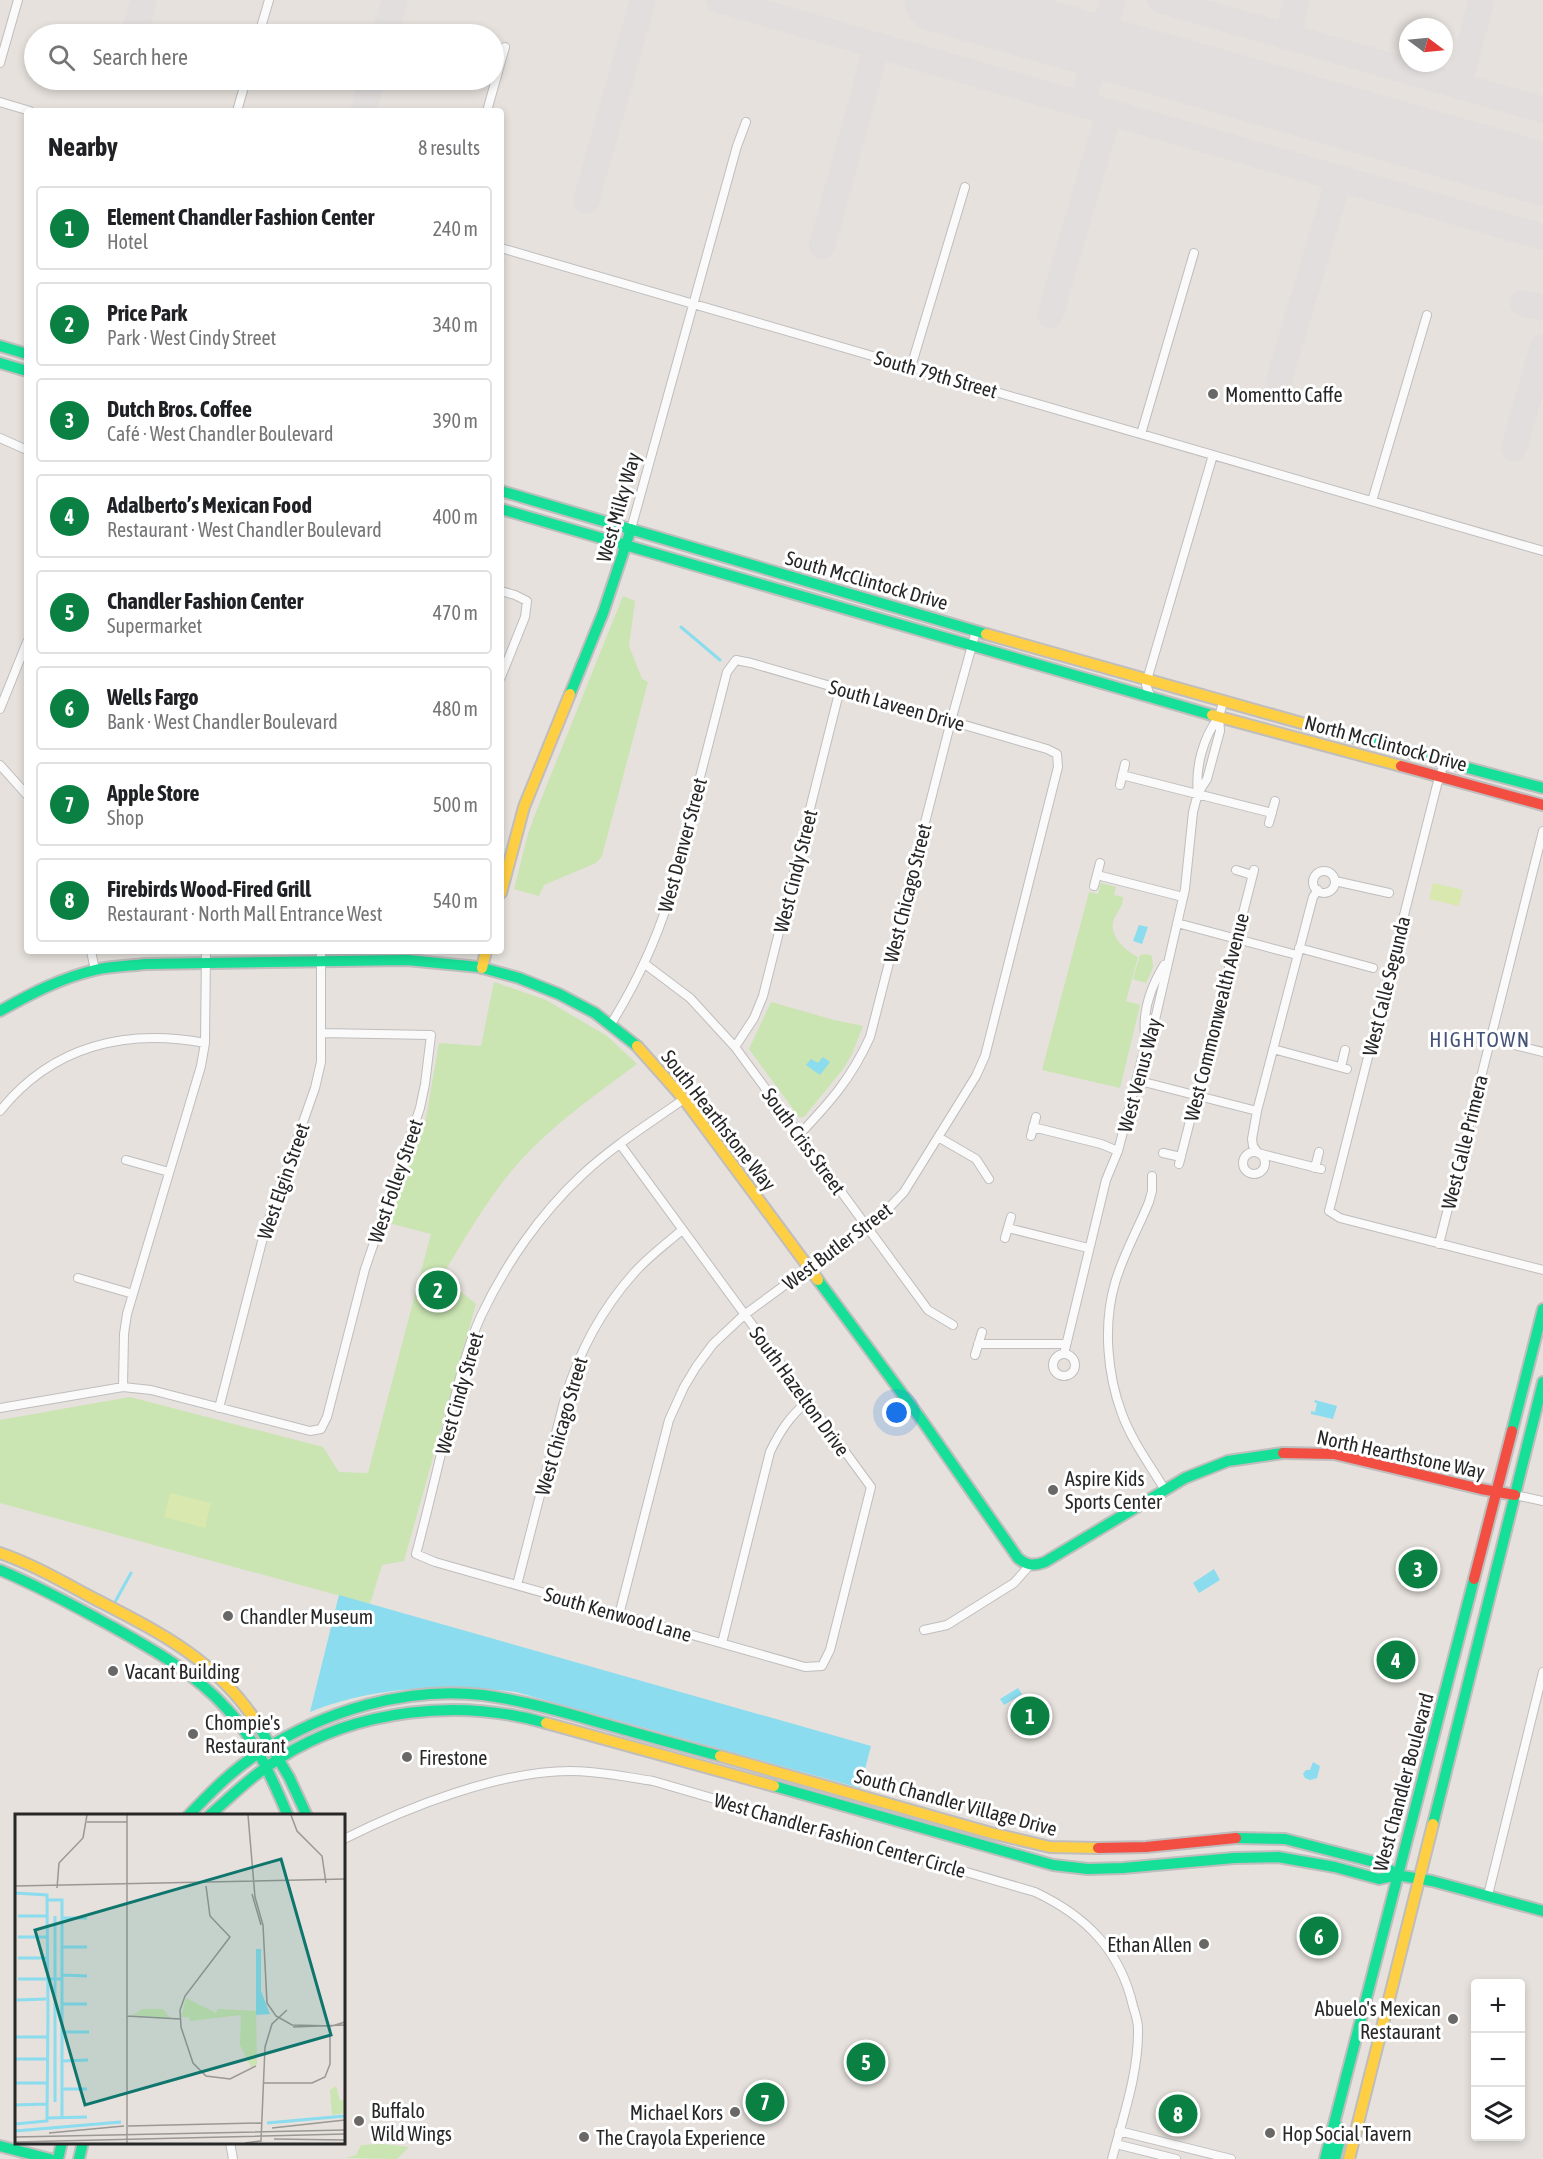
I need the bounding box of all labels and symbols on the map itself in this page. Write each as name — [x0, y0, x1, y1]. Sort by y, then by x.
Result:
north arrow — [1399, 18, 1453, 72]
street label: South 79th Street — [872, 346, 1000, 403]
place label: Momentto Caffe — [1225, 383, 1343, 406]
marker: Momentto Caffe — [1206, 387, 1220, 401]
street label: West Milky Way — [591, 449, 645, 565]
street label: South McClintock Drive — [783, 546, 951, 614]
street label: South Laveen Drive — [827, 675, 967, 735]
street label: North McClintock Drive — [1302, 710, 1470, 776]
street label: West Denver Street — [653, 775, 711, 915]
street label: West Cindy Street — [769, 807, 821, 935]
street label: West Chicago Street — [879, 821, 935, 965]
street label: West Commonwealth Avenue — [1179, 910, 1253, 1124]
street label: West Calle Segunda — [1358, 914, 1414, 1058]
street label: West Venus Way — [1113, 1015, 1165, 1135]
district label: HIGHTOWN — [1429, 1027, 1531, 1051]
street label: South Hearthstone Way — [657, 1045, 781, 1195]
street label: West Calle Primera — [1436, 1072, 1492, 1212]
street label: South Criss Street — [758, 1083, 850, 1199]
street label: West Folley Street — [363, 1116, 427, 1246]
street label: West Elgin Street — [252, 1120, 314, 1242]
street label: West Butler Street — [778, 1198, 896, 1294]
pin: 2 — [418, 1268, 458, 1312]
street label: South Hazelton Drive — [745, 1322, 855, 1460]
street label: West Cindy Street — [431, 1329, 488, 1457]
street label: West Chicago Street — [530, 1354, 592, 1498]
your location — [882, 1398, 911, 1427]
street label: North Hearthstone Way — [1315, 1425, 1487, 1483]
place label: Aspire Kids Sports Center — [1065, 1467, 1163, 1513]
marker: Aspire Kids Sports Center — [1046, 1483, 1060, 1497]
pin: 3 — [1398, 1546, 1438, 1592]
street label: South Kenwood Lane — [542, 1582, 694, 1646]
place label: Chandler Museum — [240, 1605, 373, 1628]
marker: Chandler Museum — [221, 1609, 235, 1623]
pin: 4 — [1376, 1638, 1416, 1682]
place label: Vacant Building — [125, 1660, 240, 1683]
marker: Vacant Building — [106, 1664, 120, 1678]
street label: West Chandler Boulevard — [1368, 1690, 1438, 1874]
pin: 1 — [1010, 1694, 1050, 1738]
place label: Chompie's Restaurant — [205, 1711, 286, 1757]
marker: Chompie's Restaurant — [186, 1727, 200, 1741]
place label: Firestone — [419, 1746, 487, 1769]
marker: Firestone — [400, 1750, 414, 1764]
street label: South Chandler Village Drive — [852, 1764, 1060, 1840]
street label: West Chandler Fashion Center Circle — [711, 1788, 969, 1882]
inset map — [15, 1814, 345, 2144]
pin: 6 — [1300, 1914, 1338, 1958]
place label: Ethan Allen — [1107, 1933, 1192, 1956]
marker: Ethan Allen — [1197, 1937, 1211, 1951]
place label: Abuelo's Mexican Restaurant — [1315, 1997, 1441, 2043]
marker: Abuelo's Mexican Restaurant — [1446, 2012, 1460, 2026]
pin: 5 — [846, 2040, 886, 2084]
pin: 7 — [746, 2080, 784, 2124]
pin: 8 — [1158, 2092, 1198, 2136]
place label: Buffalo Wild Wings — [371, 2099, 452, 2145]
place label: Michael Kors — [630, 2101, 723, 2124]
marker: Michael Kors — [728, 2105, 742, 2119]
marker: Buffalo Wild Wings — [352, 2114, 366, 2128]
place label: Hop Social Tavern — [1282, 2122, 1412, 2145]
place label: The Crayola Experience — [596, 2126, 765, 2149]
marker: Hop Social Tavern — [1263, 2126, 1277, 2140]
marker: The Crayola Experience — [577, 2130, 591, 2144]

